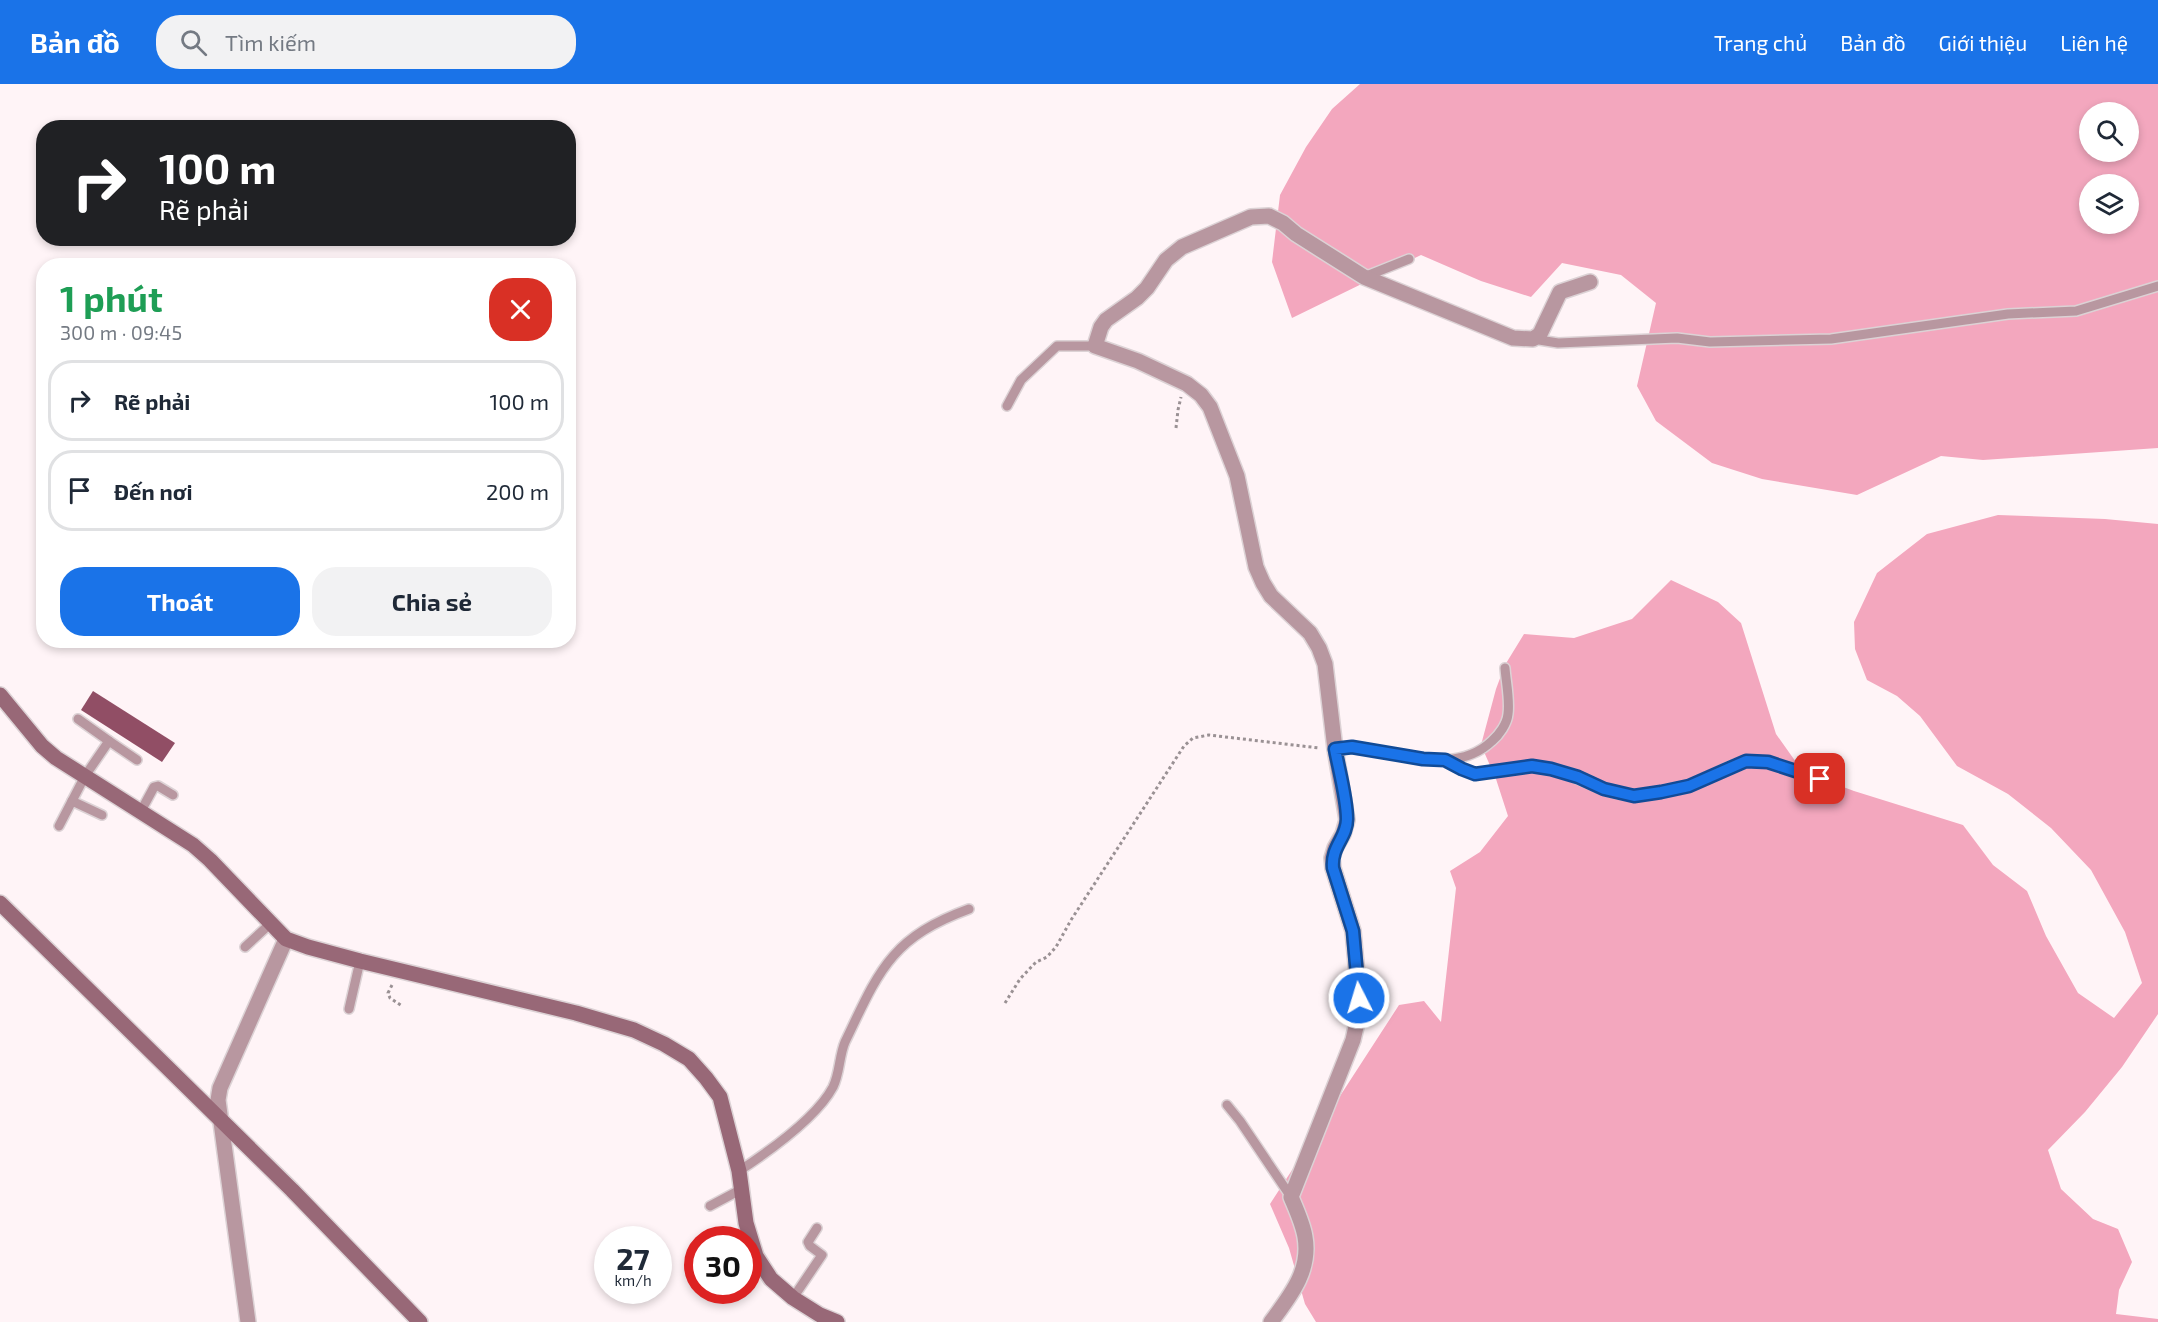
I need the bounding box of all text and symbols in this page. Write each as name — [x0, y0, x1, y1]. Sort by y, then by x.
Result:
search box — [156, 15, 576, 69]
text: Bản đồ — [30, 25, 120, 59]
icon: search — [177, 26, 210, 59]
text: Tìm kiếm — [225, 29, 316, 55]
text: Trang chủ — [1714, 30, 1807, 55]
text: Bản đồ — [1840, 30, 1906, 55]
text: Giới thiệu — [1939, 30, 2027, 55]
text: Liên hệ — [2060, 30, 2128, 55]
map controls — [2079, 102, 2139, 234]
button: search — [2079, 102, 2139, 162]
text: 100 m — [159, 142, 276, 192]
icon: right — [60, 144, 138, 222]
button: layers — [2079, 174, 2139, 234]
text: Rẽ phải — [159, 193, 249, 225]
text: 1 phút — [60, 276, 163, 319]
button: close — [489, 278, 552, 341]
text: 300 m · 09:45 — [60, 320, 182, 344]
icon: right — [63, 384, 96, 417]
text: Rẽ phải — [114, 388, 190, 414]
text: 100 m — [490, 388, 549, 414]
icon: arrive — [63, 474, 96, 507]
text: Đến nơi — [114, 478, 192, 504]
text: 200 m — [486, 478, 549, 504]
button: Thoát — [60, 567, 300, 636]
button: Chia sẻ — [312, 567, 552, 636]
pin — [1794, 753, 1845, 804]
icon: arrive — [1803, 762, 1836, 795]
position arrow — [1327, 966, 1391, 1030]
speed limit sign: 30 — [684, 1226, 762, 1304]
text: 27 — [616, 1240, 650, 1276]
text: km/h — [614, 1271, 652, 1289]

